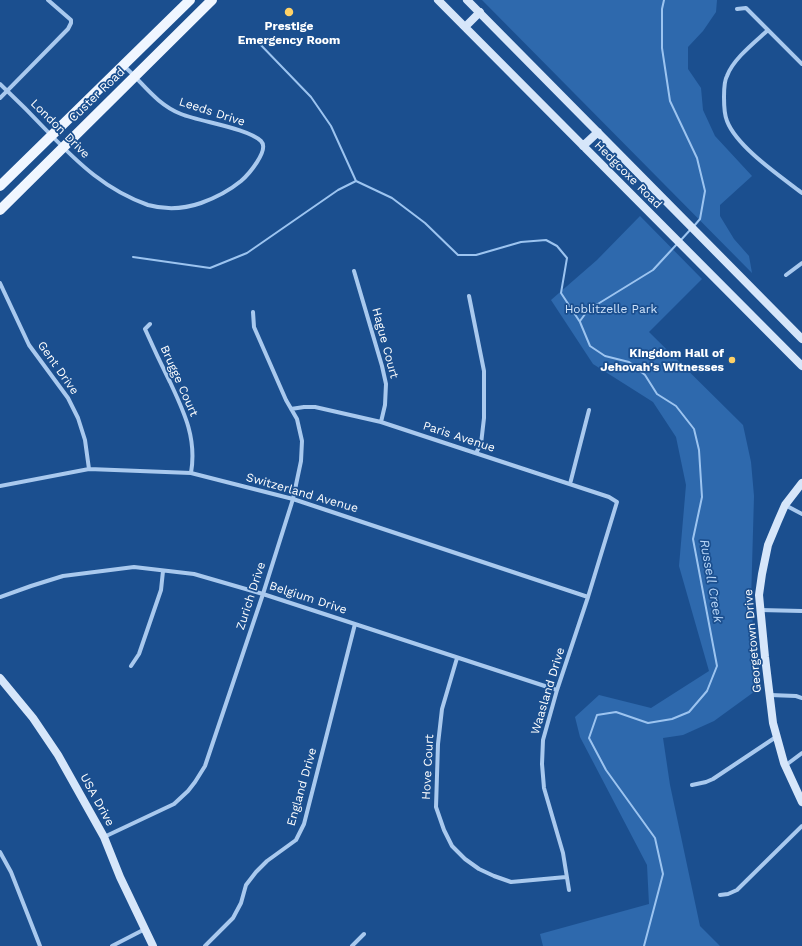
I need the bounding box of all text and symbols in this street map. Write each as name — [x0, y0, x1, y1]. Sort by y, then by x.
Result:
marker: Prestige Emergency Room — [283, 6, 295, 18]
place label: Prestige Emergency Room — [238, 19, 340, 47]
street label: Custer Road — [66, 65, 128, 125]
street label: Leeds Drive — [177, 95, 247, 129]
street label: London Drive — [27, 96, 93, 162]
street label: Hedgcoxe Road — [591, 138, 665, 212]
park label: Hoblitzelle Park — [565, 302, 657, 316]
street label: Hague Court — [369, 306, 401, 380]
street label: Gent Drive — [34, 339, 82, 397]
street label: Brugge Court — [157, 343, 201, 419]
place label: Kingdom Hall of Jehovah's Witnesses — [600, 346, 724, 374]
marker: Kingdom Hall of Jehovah's Witnesses — [727, 355, 737, 365]
street label: Paris Avenue — [421, 419, 497, 455]
street label: Switzerland Avenue — [244, 470, 360, 516]
water label: Russell Creek — [696, 538, 726, 624]
street label: Zurich Drive — [233, 560, 269, 632]
street label: Belgium Drive — [267, 579, 349, 617]
street label: Georgetown Drive — [741, 589, 765, 693]
street label: Waasland Drive — [528, 646, 568, 736]
street label: Hove Court — [419, 734, 437, 800]
street label: England Drive — [284, 746, 320, 828]
street label: USA Drive — [77, 771, 117, 829]

